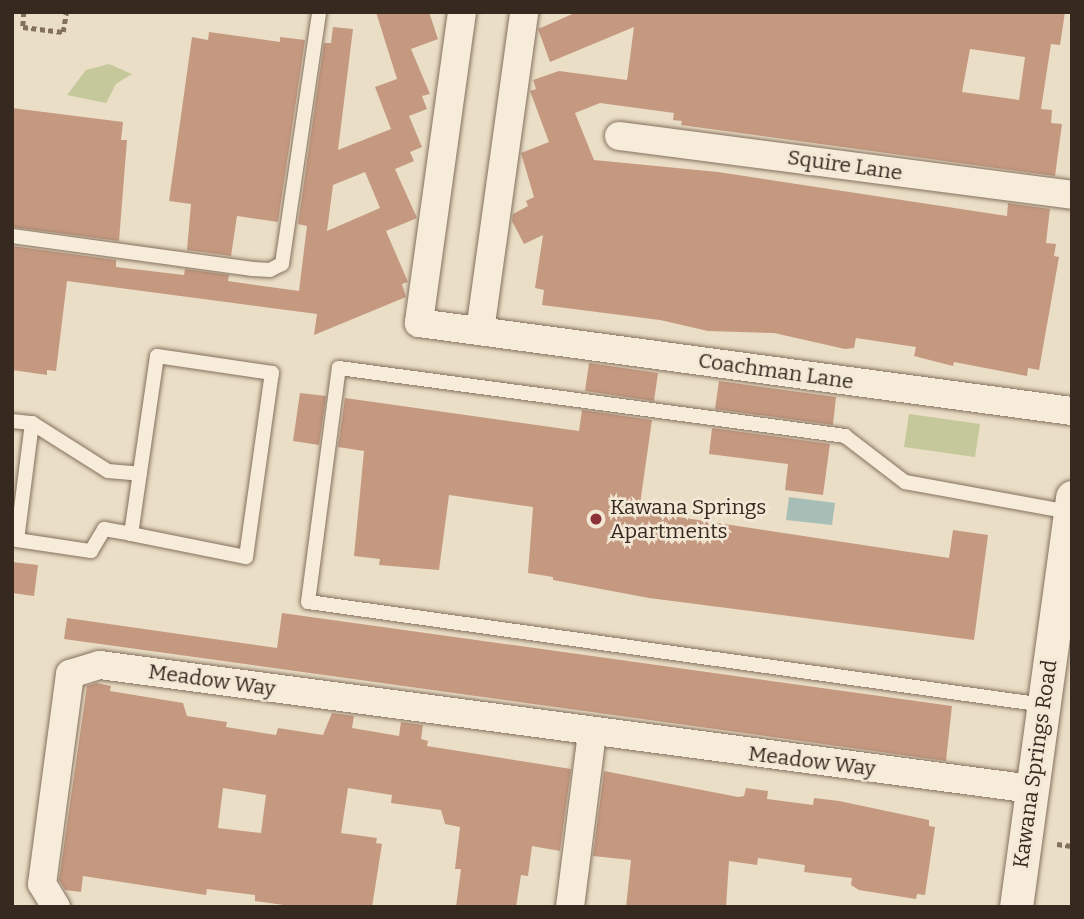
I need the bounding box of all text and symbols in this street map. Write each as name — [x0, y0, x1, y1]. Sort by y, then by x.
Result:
street label: Squire Lane — [786, 144, 904, 186]
street label: Coachman Lane — [697, 348, 855, 394]
place label: Kawana Springs Apartments — [610, 494, 766, 544]
marker: Kawana Springs Apartments — [588, 511, 604, 527]
street label: Kawana Springs Road — [1008, 658, 1062, 870]
street label: Meadow Way — [147, 659, 277, 701]
street label: Meadow Way — [747, 741, 877, 781]

